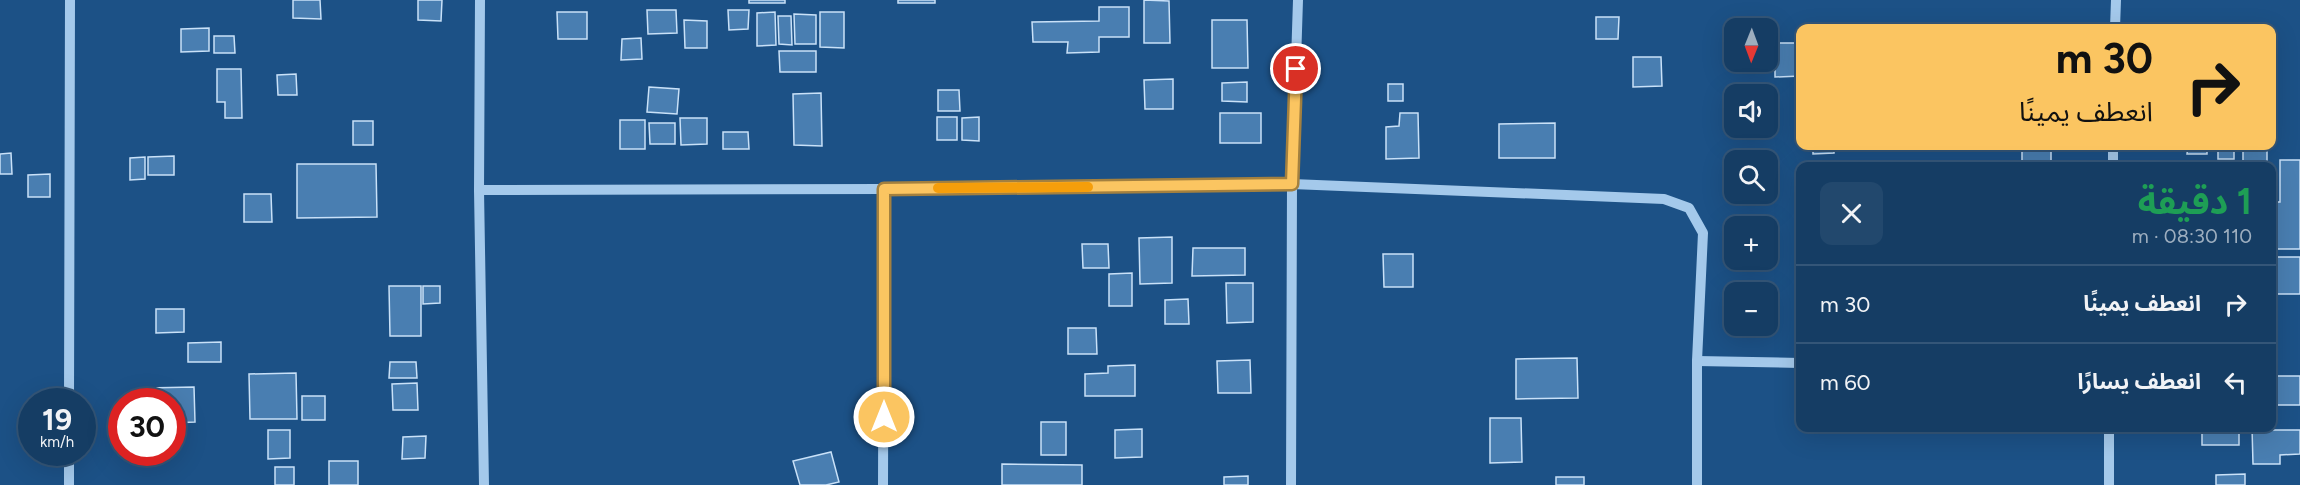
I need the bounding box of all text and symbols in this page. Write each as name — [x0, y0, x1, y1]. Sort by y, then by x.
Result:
north arrow — [1724, 18, 1778, 72]
map controls — [1724, 18, 1778, 336]
text: 30 m — [2056, 33, 2153, 84]
pin — [1270, 43, 1321, 94]
icon: right — [2174, 48, 2252, 126]
icon: arrive — [1279, 52, 1312, 85]
button: sound — [1724, 84, 1778, 138]
text: انعطف يمينًا — [2019, 95, 2153, 128]
button: search — [1724, 150, 1778, 204]
text: 1 دقيقة — [2138, 180, 2252, 223]
button: close — [1820, 182, 1883, 245]
button: + — [1724, 216, 1778, 270]
text: 110 m · 08:30 — [2132, 224, 2252, 248]
button: − — [1724, 282, 1778, 336]
icon: right — [2219, 288, 2252, 321]
text: انعطف يمينًا — [2083, 290, 2201, 317]
text: 30 m — [1820, 291, 1870, 318]
icon: left — [2219, 366, 2252, 399]
text: انعطف يسارًا — [2078, 368, 2201, 395]
text: 60 m — [1820, 369, 1871, 396]
position arrow — [852, 385, 916, 449]
speed limit sign: 30 — [108, 388, 186, 466]
text: 19 — [42, 401, 72, 438]
text: km/h — [40, 433, 74, 451]

